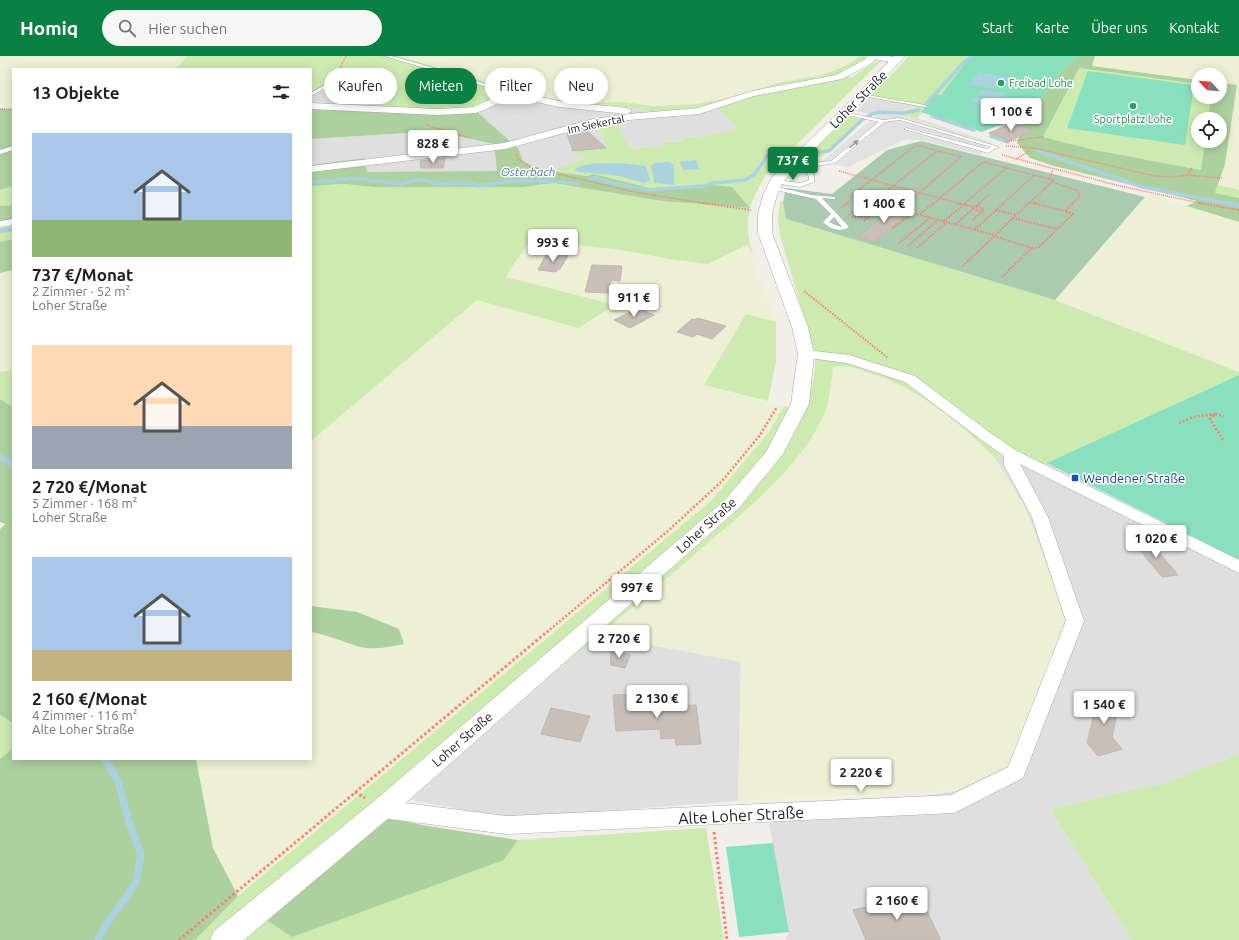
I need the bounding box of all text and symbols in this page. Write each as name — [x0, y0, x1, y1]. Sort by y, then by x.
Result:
search box — [102, 10, 382, 46]
text: Homiq — [20, 17, 78, 39]
icon: search — [116, 17, 138, 39]
text: Hier suchen — [148, 20, 227, 37]
text: Start — [982, 20, 1013, 36]
text: Karte — [1035, 20, 1069, 36]
text: Über uns — [1091, 20, 1147, 36]
text: Kontakt — [1169, 20, 1219, 36]
street label: Loher Straße — [826, 67, 890, 131]
chip: Kaufen — [324, 68, 397, 104]
chip: Mieten — [405, 68, 477, 104]
chip: Filter — [485, 68, 546, 104]
chip: Neu — [554, 68, 608, 104]
north arrow — [1191, 68, 1227, 104]
map controls — [1191, 68, 1227, 148]
place label: Freibad Lohe — [1009, 77, 1073, 89]
marker: Freibad Lohe — [996, 78, 1006, 88]
icon: filters — [270, 81, 292, 103]
text: 13 Objekte — [32, 83, 120, 102]
pin: 1 100 € — [974, 98, 1048, 132]
marker: Sportplatz Lohe — [1128, 101, 1138, 111]
text: 1 100 € — [990, 104, 1032, 118]
street label: Im Siekertal — [566, 112, 626, 136]
button: locate — [1191, 112, 1227, 148]
place label: Sportplatz Lohe — [1094, 113, 1172, 125]
pin: 828 € — [405, 130, 461, 164]
text: 828 € — [417, 136, 449, 150]
one-way arrow — [849, 140, 860, 149]
pin: 737 € — [765, 147, 821, 181]
text: 737 € — [777, 153, 809, 167]
icon: home — [126, 159, 198, 231]
water label: Osterbach — [501, 165, 555, 178]
pin: 1 400 € — [847, 190, 921, 224]
text: 1 400 € — [863, 196, 905, 210]
pin: 993 € — [525, 229, 581, 263]
text: 993 € — [537, 235, 569, 249]
text: 737 €/Monat — [32, 265, 133, 284]
text: 2 Zimmer · 52 m² — [32, 284, 130, 298]
pin: 911 € — [606, 284, 662, 318]
text: 911 € — [618, 290, 650, 304]
text: Loher Straße — [32, 298, 107, 312]
icon: home — [126, 371, 198, 443]
place label: Wendener Straße — [1083, 471, 1185, 485]
marker: Wendener Straße — [1070, 473, 1080, 483]
text: 2 720 €/Monat — [32, 477, 147, 496]
street label: Loher Straße — [673, 495, 739, 555]
text: 5 Zimmer · 168 m² — [32, 496, 138, 510]
text: Loher Straße — [32, 510, 107, 524]
pin: 1 020 € — [1119, 525, 1193, 559]
text: 1 020 € — [1135, 531, 1177, 545]
pin: 997 € — [609, 574, 665, 608]
text: 997 € — [621, 580, 653, 594]
icon: home — [126, 583, 198, 655]
pin: 2 720 € — [582, 625, 656, 659]
text: 2 720 € — [598, 631, 640, 645]
pin: 2 130 € — [620, 685, 694, 719]
text: 2 160 €/Monat — [32, 689, 147, 708]
text: 2 130 € — [636, 691, 678, 705]
pin: 1 540 € — [1067, 691, 1141, 725]
text: 1 540 € — [1083, 697, 1125, 711]
text: 4 Zimmer · 116 m² — [32, 708, 138, 722]
street label: Loher Straße — [429, 709, 495, 769]
text: Alte Loher Straße — [32, 722, 134, 736]
pin: 2 220 € — [824, 759, 898, 793]
text: 2 220 € — [840, 765, 882, 779]
street label: Alte Loher Straße — [678, 803, 804, 827]
pin: 2 160 € — [860, 887, 934, 921]
text: 2 160 € — [876, 893, 918, 907]

